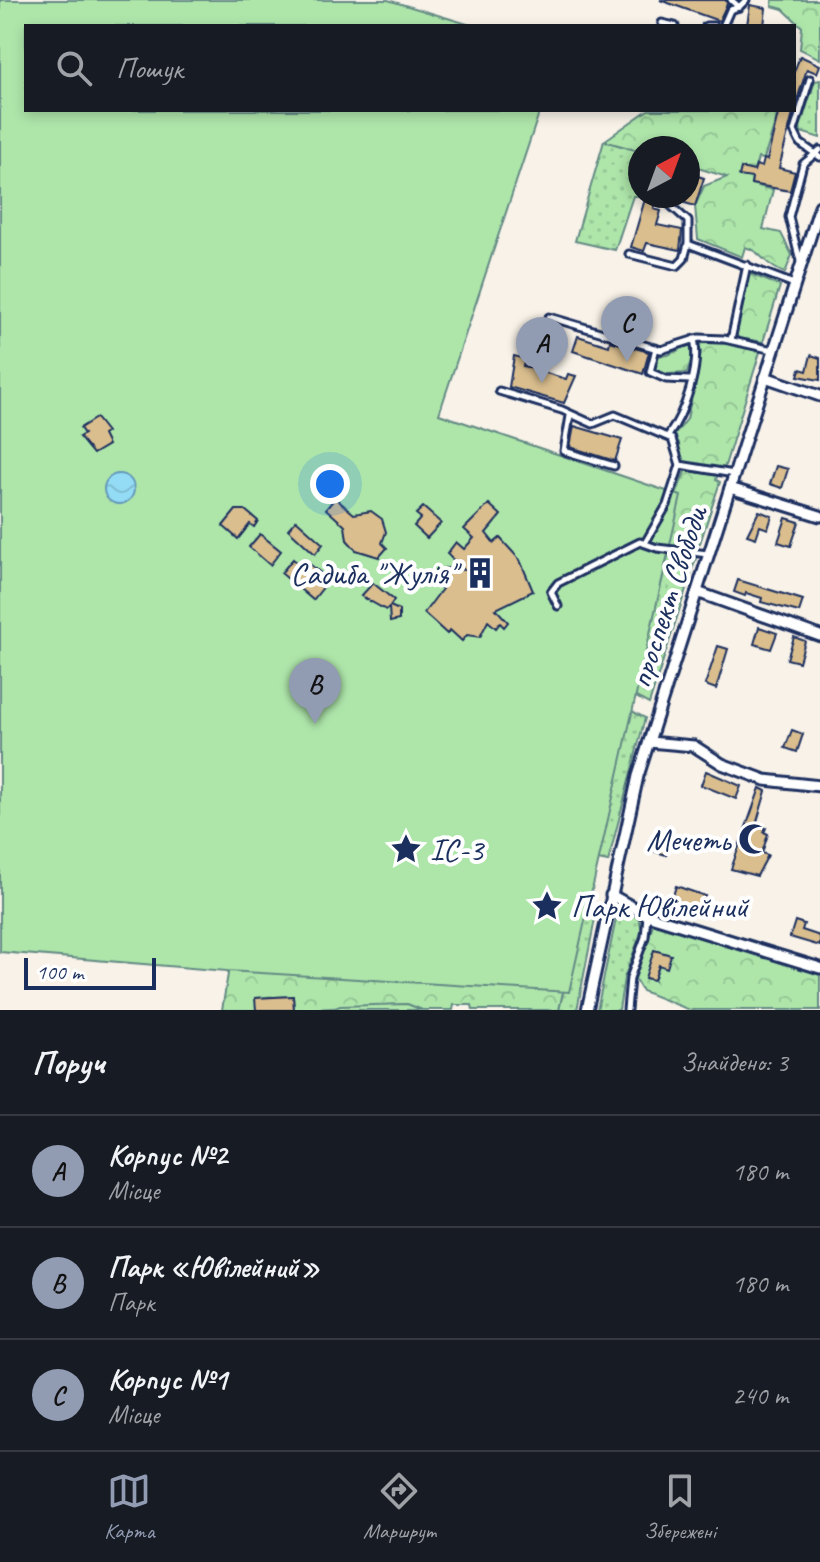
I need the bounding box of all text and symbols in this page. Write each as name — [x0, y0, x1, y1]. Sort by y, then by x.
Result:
search box — [24, 24, 796, 112]
icon: search — [52, 46, 96, 90]
text: Пошук — [116, 49, 183, 87]
north arrow — [628, 136, 700, 208]
pin: C — [601, 296, 653, 362]
pin: A — [516, 317, 568, 383]
your location — [310, 464, 350, 504]
street label: проспект Свободи — [619, 499, 717, 693]
place label: Садиба "Жулія" — [290, 553, 462, 594]
building icon: Садиба "Жулія" — [463, 556, 497, 590]
pin: B — [289, 658, 341, 724]
place label: Мечеть — [646, 819, 732, 860]
mosque icon: Мечеть — [737, 822, 771, 856]
place label: ІС-3 — [430, 829, 486, 870]
place icon: ІС-3 — [389, 832, 423, 866]
place label: Парк Ювілейний — [571, 886, 750, 927]
place icon: Парк Ювілейний — [530, 889, 564, 923]
scale bar — [24, 954, 156, 990]
text: 100 m — [36, 958, 83, 986]
text: Поруч — [32, 1041, 105, 1084]
text: Знайдено: 3 — [681, 1046, 788, 1079]
text: Корпус №2 — [108, 1136, 227, 1174]
text: A — [51, 1155, 65, 1188]
text: 180 m — [732, 1155, 788, 1188]
text: Місце — [108, 1174, 159, 1207]
text: Парк «Ювілейний» — [108, 1248, 320, 1286]
text: B — [51, 1267, 65, 1300]
text: 180 m — [732, 1267, 788, 1300]
text: Парк — [108, 1286, 154, 1319]
text: Корпус №1 — [108, 1360, 227, 1398]
text: C — [52, 1379, 64, 1412]
text: 240 m — [732, 1379, 788, 1412]
text: Місце — [108, 1398, 159, 1431]
tab: Карта — [104, 1469, 155, 1545]
tab: Маршрут — [363, 1469, 436, 1545]
tab: Збережені — [644, 1469, 716, 1545]

